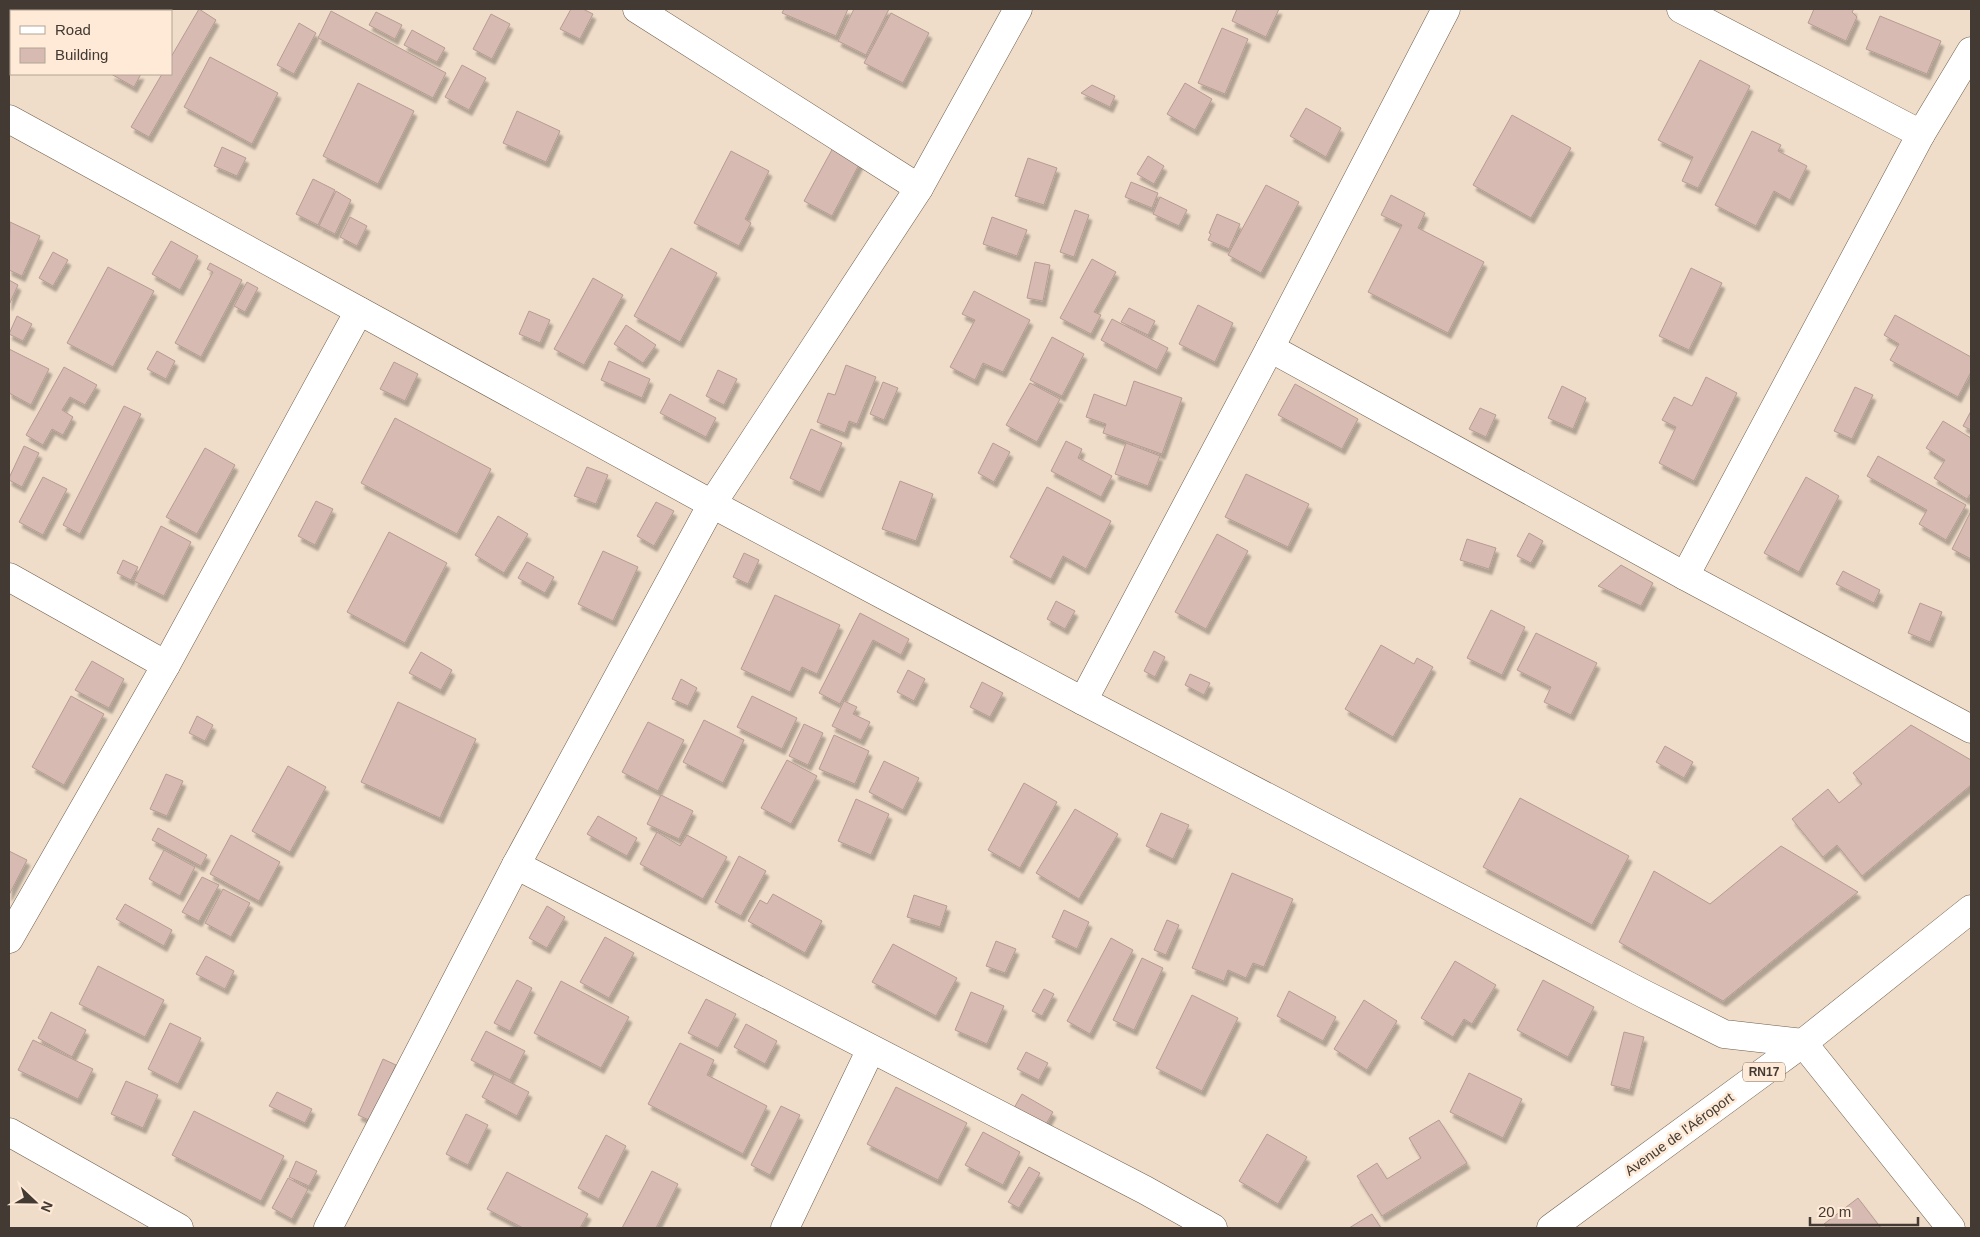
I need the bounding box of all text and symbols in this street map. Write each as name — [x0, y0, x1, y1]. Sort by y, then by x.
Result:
legend — [10, 10, 172, 75]
text: Road — [55, 21, 91, 38]
text: Building — [55, 46, 108, 63]
road number: RN17 — [1743, 1062, 1785, 1082]
street label: Avenue de l'Aéroport — [1622, 1089, 1736, 1179]
north arrow — [10, 1177, 60, 1227]
scale bar — [1810, 1194, 1918, 1226]
text: N — [38, 1199, 56, 1215]
text: 20 m — [1818, 1203, 1851, 1220]

